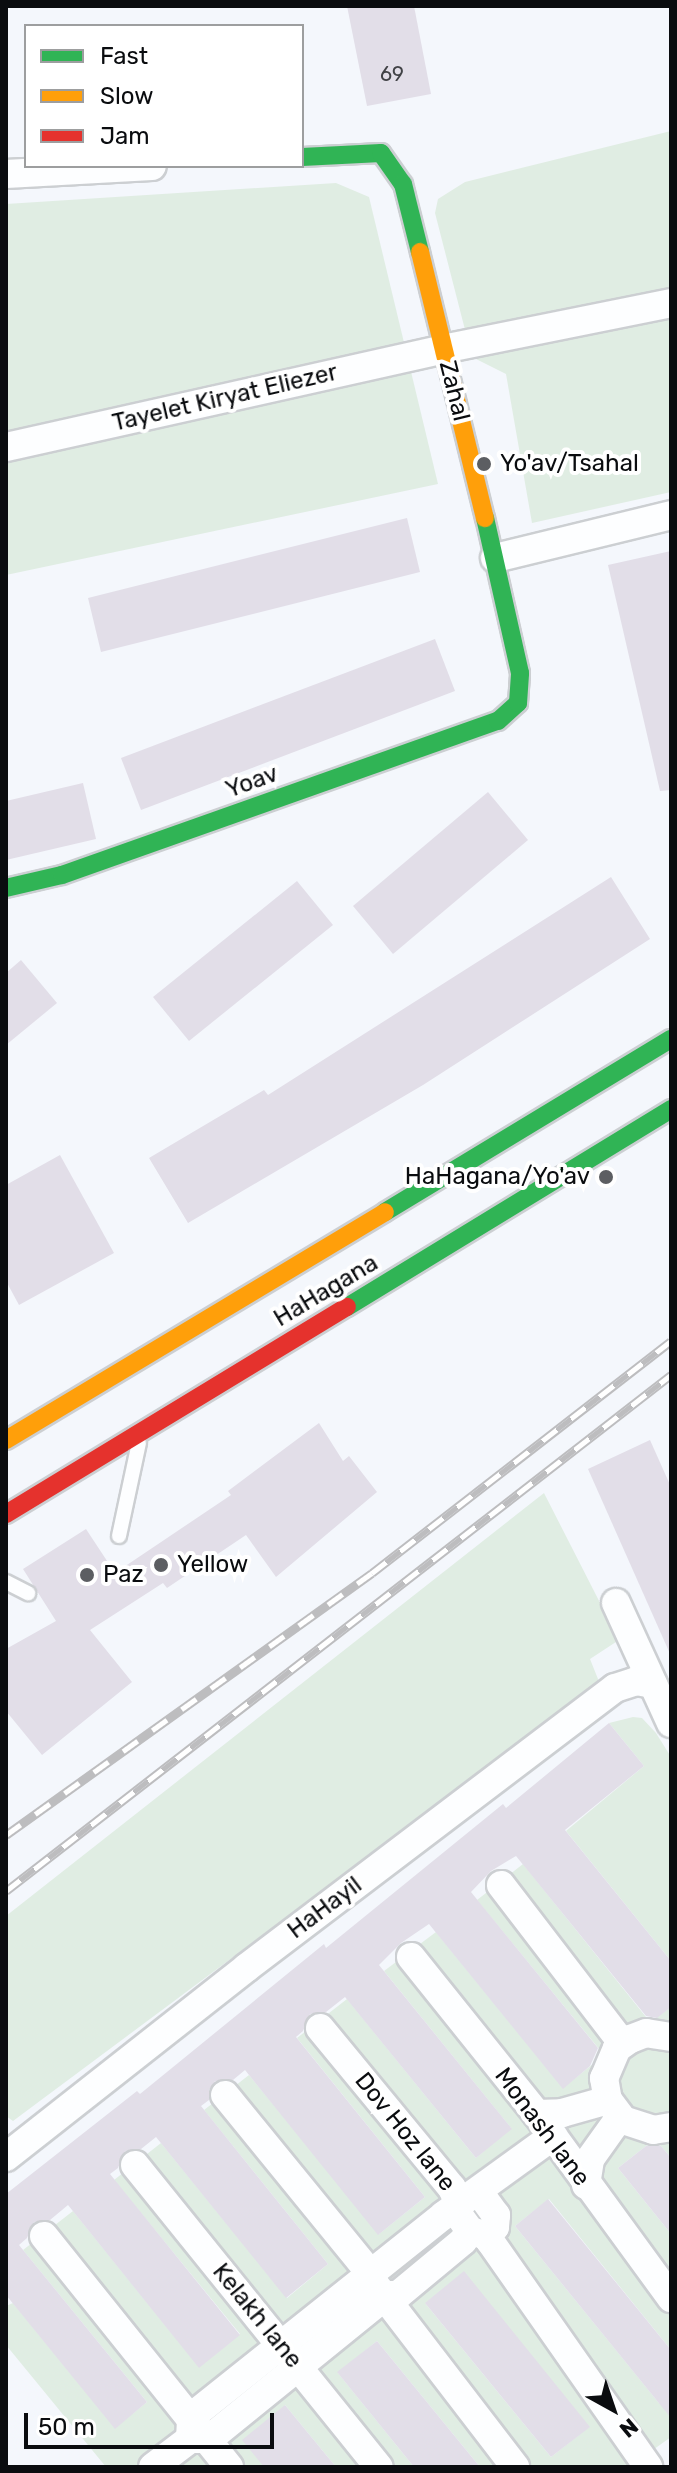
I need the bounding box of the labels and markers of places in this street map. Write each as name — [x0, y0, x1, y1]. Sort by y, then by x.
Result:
place label: Yo'av/Tsahal — [500, 450, 639, 478]
marker: Yo'av/Tsahal — [475, 455, 493, 473]
place label: HaHagana/Yo'av — [405, 1163, 590, 1191]
marker: HaHagana/Yo'av — [597, 1168, 615, 1186]
place label: Yellow — [177, 1551, 248, 1579]
marker: Yellow — [152, 1556, 170, 1574]
place label: Paz — [103, 1561, 144, 1589]
marker: Paz — [78, 1566, 96, 1584]

